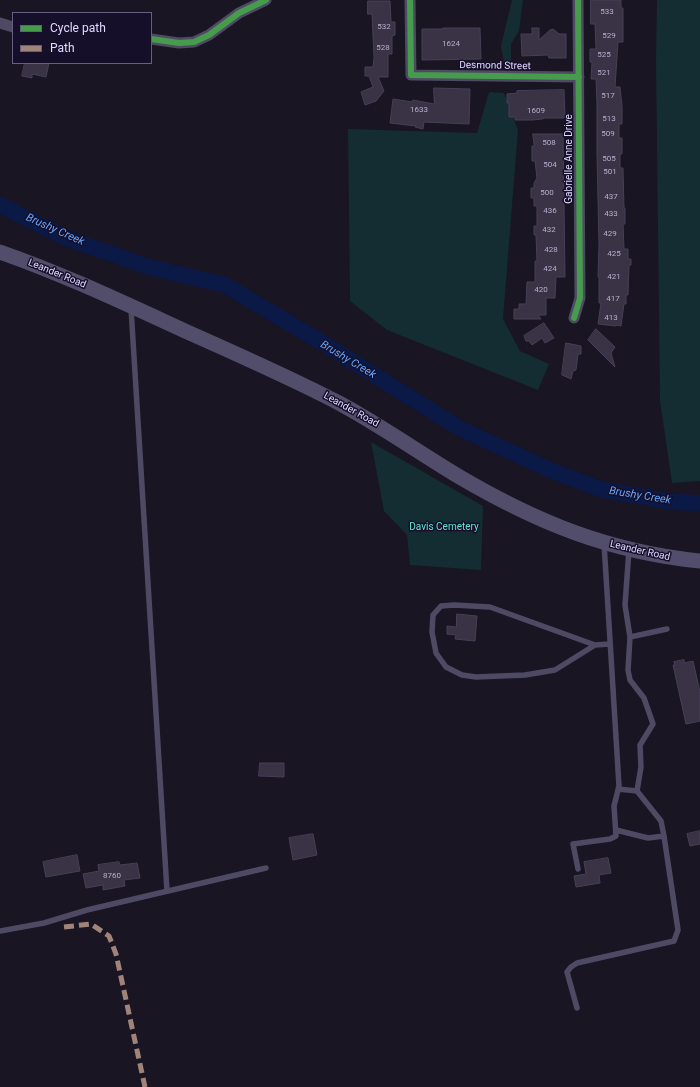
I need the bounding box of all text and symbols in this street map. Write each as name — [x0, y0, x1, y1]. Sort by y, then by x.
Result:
house number: 533 — [600, 7, 614, 17]
legend — [12, 12, 152, 64]
text: Cycle path — [50, 21, 106, 35]
house number: 532 — [377, 22, 391, 32]
house number: 529 — [602, 31, 616, 41]
house number: 1624 — [442, 39, 460, 49]
text: Path — [50, 41, 75, 55]
house number: 528 — [376, 43, 390, 53]
house number: 525 — [597, 50, 611, 60]
street label: Desmond Street — [459, 59, 531, 73]
house number: 521 — [597, 68, 611, 78]
house number: 517 — [601, 91, 615, 101]
house number: 1633 — [410, 105, 428, 115]
house number: 1609 — [527, 106, 545, 116]
street label: Gabrielle Anne Drive — [563, 114, 575, 204]
house number: 513 — [602, 114, 616, 124]
house number: 509 — [601, 129, 615, 139]
house number: 508 — [542, 138, 556, 148]
house number: 505 — [602, 154, 616, 164]
house number: 504 — [543, 160, 557, 170]
house number: 501 — [603, 167, 617, 177]
house number: 500 — [540, 188, 554, 198]
house number: 437 — [604, 192, 618, 202]
house number: 436 — [543, 206, 557, 216]
house number: 433 — [604, 209, 618, 219]
water label: Brushy Creek — [24, 211, 86, 249]
house number: 432 — [542, 225, 556, 235]
house number: 429 — [603, 229, 617, 239]
house number: 428 — [544, 245, 558, 255]
house number: 425 — [607, 249, 621, 259]
street label: Leander Road — [26, 257, 88, 291]
house number: 424 — [543, 264, 557, 274]
house number: 421 — [607, 272, 621, 282]
house number: 420 — [534, 285, 548, 295]
house number: 417 — [606, 294, 620, 304]
house number: 413 — [604, 313, 618, 323]
water label: Brushy Creek — [318, 338, 378, 382]
street label: Leander Road — [321, 390, 381, 430]
water label: Brushy Creek — [608, 485, 672, 507]
park label: Davis Cemetery — [409, 521, 479, 533]
street label: Leander Road — [609, 538, 671, 564]
house number: 8760 — [103, 871, 121, 881]

